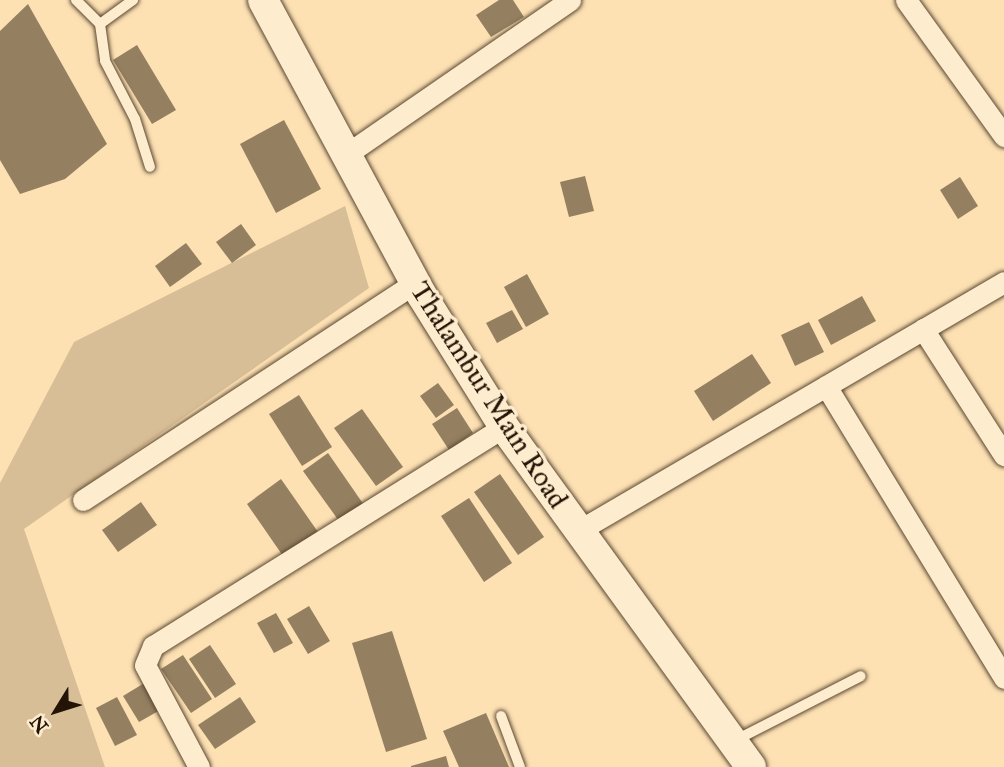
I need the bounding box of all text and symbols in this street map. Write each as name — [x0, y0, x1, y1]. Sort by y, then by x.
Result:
street label: Thalambur Main Road — [403, 275, 575, 515]
north arrow — [21, 676, 91, 746]
text: N — [25, 711, 53, 738]

